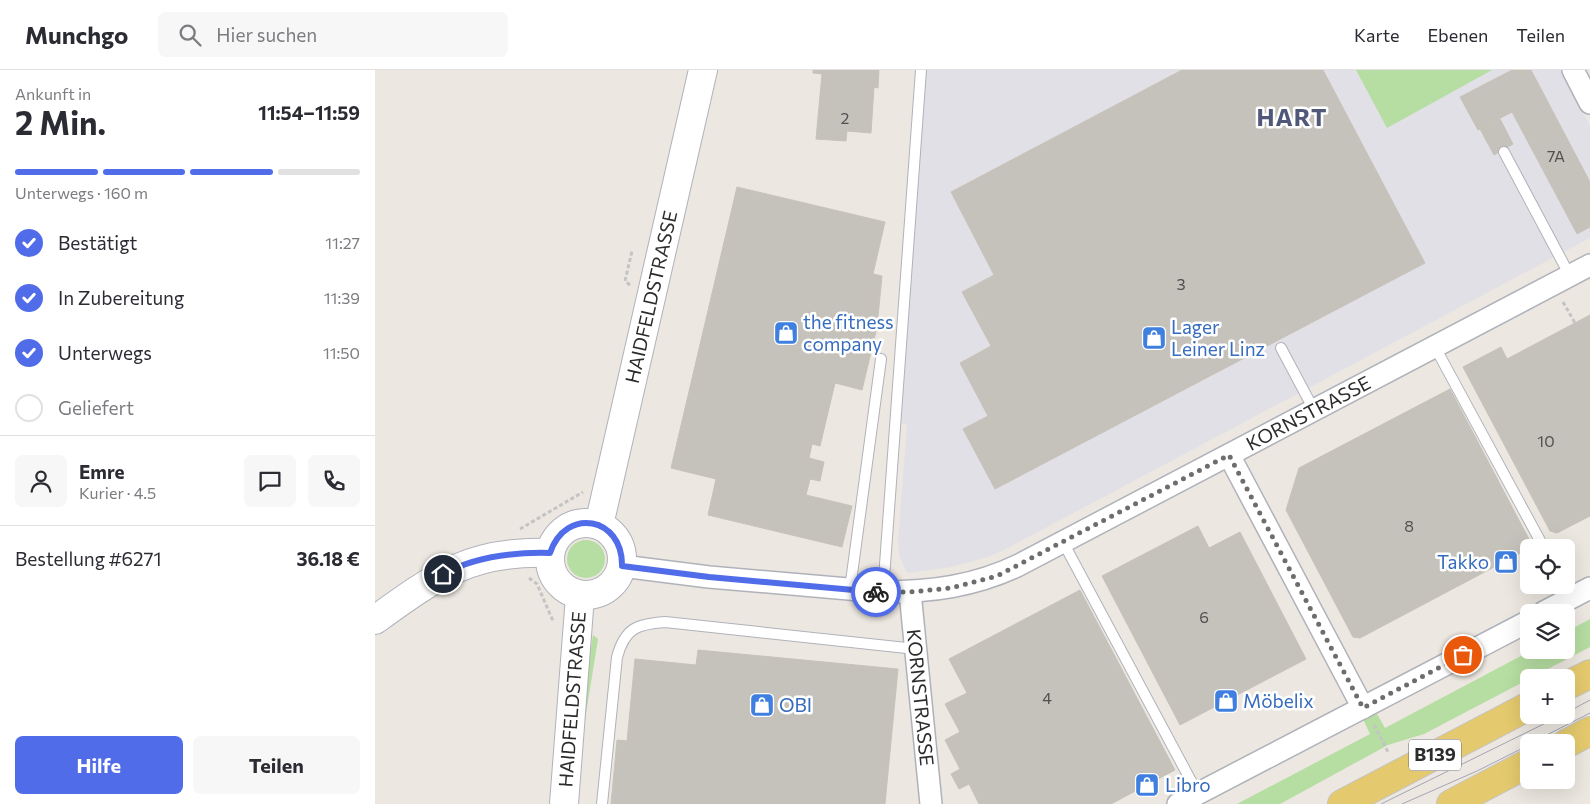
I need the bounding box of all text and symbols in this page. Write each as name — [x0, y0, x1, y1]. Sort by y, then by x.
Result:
search box — [158, 12, 508, 57]
text: Munchgo — [25, 20, 128, 49]
icon: search — [176, 21, 204, 49]
text: Hier suchen — [216, 23, 317, 46]
text: Karte — [1354, 24, 1399, 46]
text: Ebenen — [1427, 24, 1488, 46]
text: Teilen — [1516, 24, 1565, 46]
text: Ankunft in — [15, 84, 91, 103]
text: 11:54–11:59 — [258, 101, 360, 124]
text: 2 Min. — [15, 102, 106, 142]
district label: HART — [1257, 102, 1327, 131]
house number: 2 — [841, 108, 850, 127]
house number: 7A — [1547, 146, 1565, 165]
text: Unterwegs · 160 m — [15, 183, 148, 202]
street label: HAIDFELDSTRASSE — [620, 208, 682, 385]
icon: check — [15, 229, 43, 257]
text: Bestätigt — [58, 231, 137, 254]
text: 11:27 — [325, 233, 360, 252]
house number: 3 — [1176, 274, 1186, 293]
icon: check — [15, 284, 43, 312]
text: In Zubereitung — [58, 286, 184, 309]
text: 11:39 — [324, 288, 360, 307]
place label: the fitness company — [803, 310, 894, 355]
place label: Lager Leiner Linz — [1171, 315, 1265, 360]
shop icon: the fitness company — [773, 320, 799, 346]
shop icon: Lager Leiner Linz — [1141, 325, 1167, 351]
icon: check — [15, 339, 43, 367]
text: Unterwegs — [58, 341, 152, 364]
text: 11:50 — [323, 343, 360, 362]
street label: KORNSTRASSE — [1242, 370, 1374, 455]
text: Geliefert — [58, 396, 134, 419]
house number: 10 — [1537, 431, 1555, 450]
button: person — [15, 455, 67, 507]
button: chat — [244, 455, 296, 507]
button: phone — [308, 455, 360, 507]
text: Emre — [79, 460, 125, 483]
text: Kurier · 4.5 — [79, 483, 156, 502]
house number: 8 — [1404, 516, 1414, 535]
map controls — [1520, 539, 1575, 789]
button: locate — [1520, 539, 1575, 594]
text: Bestellung #6271 — [15, 547, 162, 570]
text: 36.18 € — [296, 547, 360, 570]
shop icon: Takko — [1493, 549, 1519, 575]
place label: Takko — [1437, 550, 1489, 573]
pin — [422, 553, 464, 595]
icon: home — [429, 560, 457, 588]
courier — [851, 567, 901, 617]
icon: bike — [862, 578, 890, 606]
button: layers — [1520, 604, 1575, 659]
house number: 6 — [1199, 607, 1209, 626]
street label: HAIDFELDSTRASSE — [553, 610, 590, 788]
street label: KORNSTRASSE — [903, 628, 939, 767]
pin — [1442, 634, 1484, 676]
icon: bag — [1449, 641, 1477, 669]
button: + — [1520, 669, 1575, 724]
house number: 4 — [1042, 688, 1052, 707]
shop icon: Möbelix — [1213, 688, 1239, 714]
place label: Möbelix — [1243, 689, 1314, 712]
shop icon: OBI — [749, 692, 775, 718]
place label: OBI — [779, 693, 812, 716]
button: − — [1520, 734, 1575, 789]
button: Hilfe — [15, 736, 183, 794]
button: Teilen — [193, 736, 360, 794]
road number: B139 — [1409, 740, 1461, 770]
shop icon: Libro — [1134, 772, 1160, 798]
place label: Libro — [1165, 773, 1211, 796]

